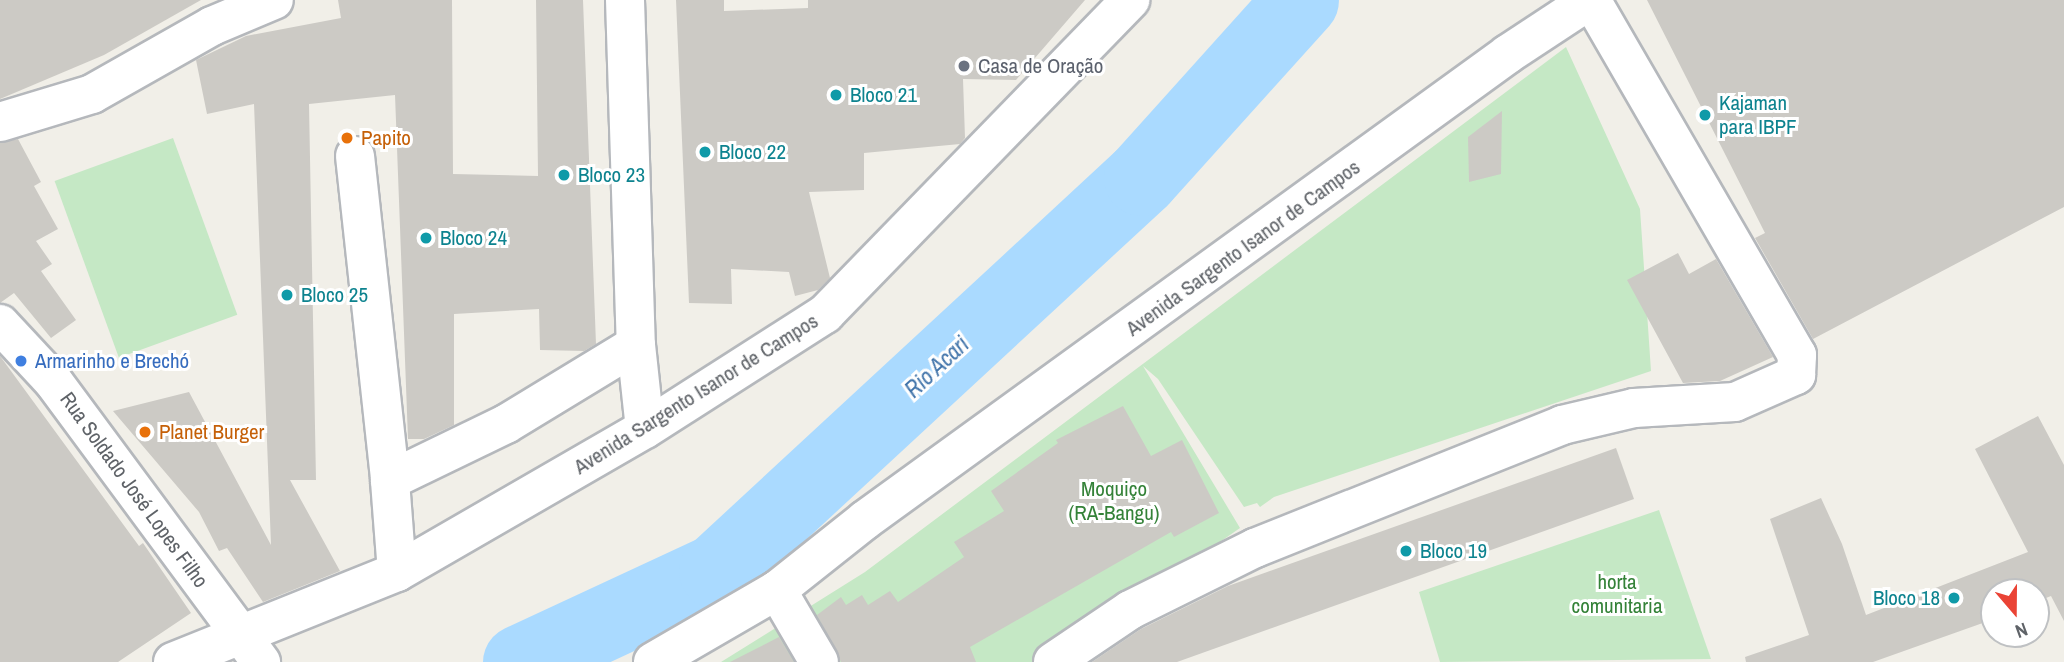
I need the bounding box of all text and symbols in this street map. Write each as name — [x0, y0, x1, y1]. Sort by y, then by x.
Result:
place label: Casa de Oração — [978, 53, 1103, 79]
marker: Casa de Oração — [956, 58, 972, 74]
place label: Bloco 21 — [850, 82, 917, 108]
marker: Bloco 21 — [828, 87, 844, 103]
place label: Kajaman para IBPF — [1719, 90, 1797, 140]
marker: Kajaman para IBPF — [1697, 107, 1713, 123]
place label: Papito — [361, 125, 411, 151]
marker: Papito — [339, 130, 355, 146]
place label: Bloco 22 — [719, 139, 786, 165]
marker: Bloco 22 — [697, 144, 713, 160]
street label: Avenida Sargento Isanor de Campos — [1121, 155, 1365, 341]
place label: Bloco 23 — [578, 162, 645, 188]
marker: Bloco 23 — [556, 167, 572, 183]
place label: Bloco 24 — [440, 225, 507, 251]
marker: Bloco 24 — [418, 230, 434, 246]
place label: Bloco 25 — [301, 282, 368, 308]
marker: Bloco 25 — [279, 287, 295, 303]
street label: Avenida Sargento Isanor de Campos — [569, 308, 823, 480]
water label: Rio Acari — [899, 330, 975, 404]
place label: Armarinho e Brechó — [35, 348, 189, 374]
marker: Armarinho e Brechó — [13, 353, 29, 369]
street label: Rua Soldado José Lopes Filho — [55, 387, 213, 593]
place label: Planet Burger — [159, 419, 264, 445]
marker: Planet Burger — [137, 424, 153, 440]
park label: Moquiço (RA-Bangu) — [1069, 476, 1159, 526]
place label: Bloco 19 — [1420, 538, 1487, 564]
marker: Bloco 19 — [1398, 543, 1414, 559]
park label: horta comunitaria — [1572, 569, 1662, 619]
north arrow — [1980, 578, 2050, 648]
place label: Bloco 18 — [1873, 585, 1940, 611]
marker: Bloco 18 — [1946, 590, 1962, 606]
text: N — [2012, 617, 2031, 645]

